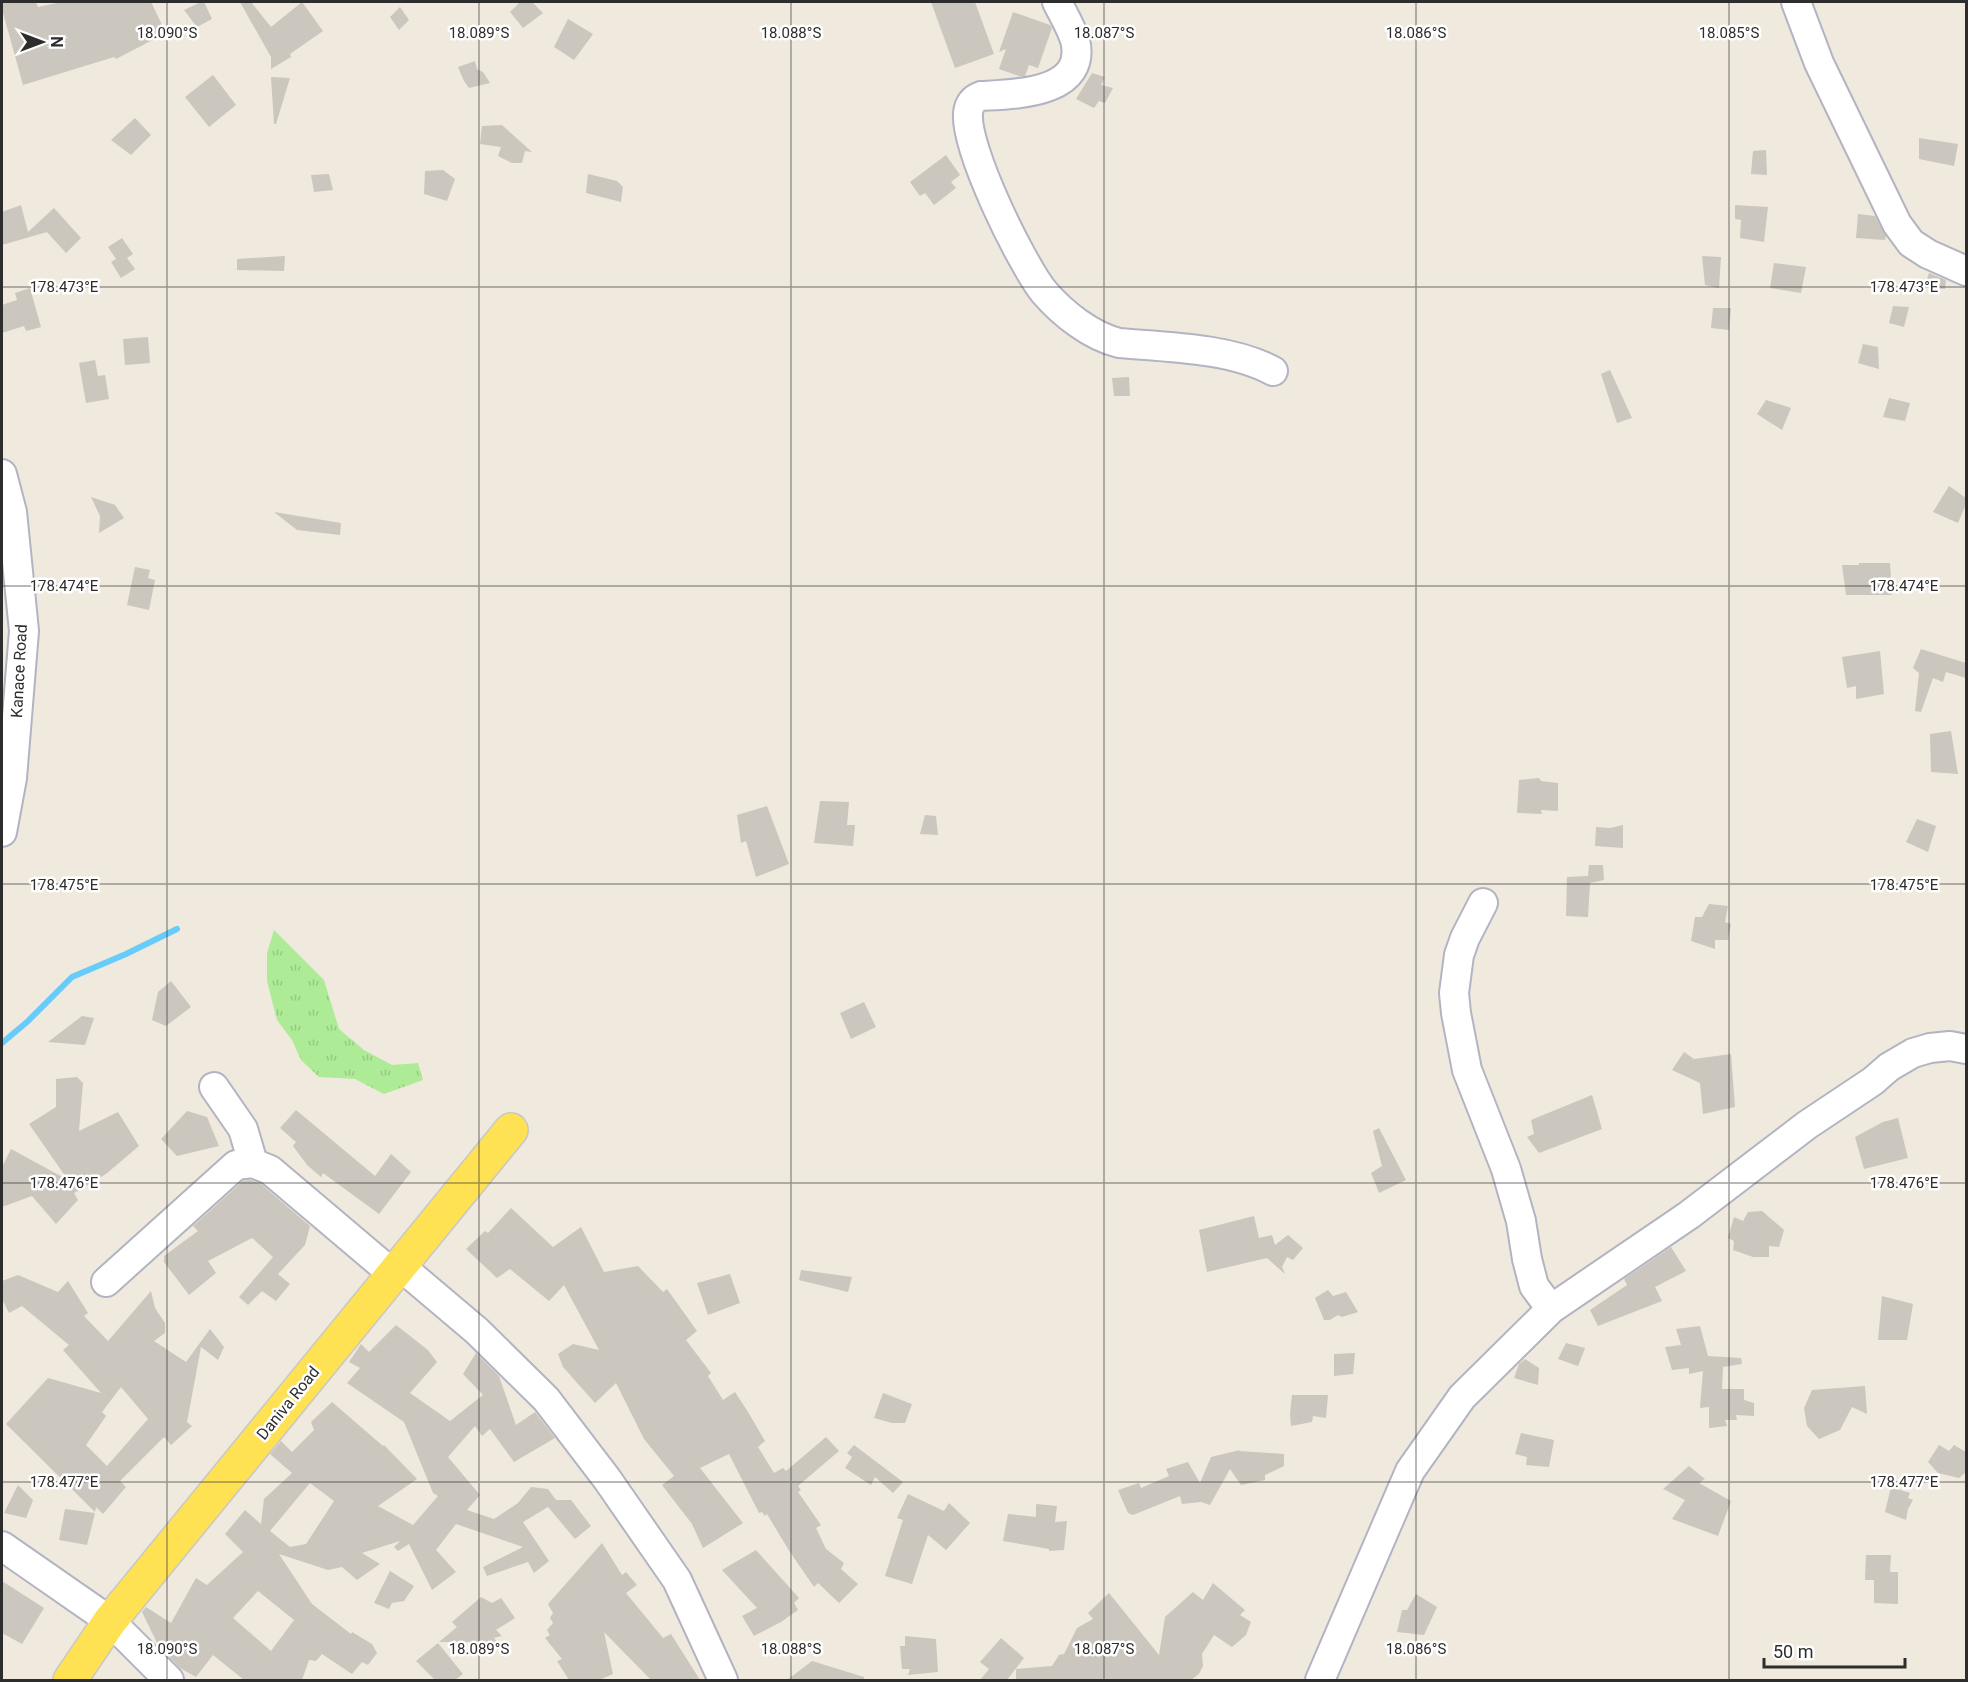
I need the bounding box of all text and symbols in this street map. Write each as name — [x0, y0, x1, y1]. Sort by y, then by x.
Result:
north arrow — [12, 12, 72, 72]
text: 18.090°S — [137, 24, 197, 42]
text: 18.089°S — [449, 24, 509, 42]
text: 18.088°S — [761, 24, 821, 42]
text: 18.087°S — [1074, 24, 1134, 42]
text: 18.086°S — [1386, 24, 1446, 42]
text: 18.085°S — [1699, 24, 1759, 42]
text: N — [47, 36, 66, 48]
text: 178.473°E — [30, 278, 99, 296]
text: 178.473°E — [1870, 278, 1939, 296]
text: 178.474°E — [30, 577, 99, 595]
text: 178.474°E — [1870, 577, 1939, 595]
street label: Kanace Road — [7, 624, 31, 718]
text: 178.475°E — [30, 876, 99, 894]
text: 178.475°E — [1870, 876, 1939, 894]
text: 178.476°E — [30, 1174, 99, 1192]
text: 178.476°E — [1870, 1174, 1939, 1192]
street label: Daniva Road — [253, 1362, 323, 1444]
text: 178.477°E — [30, 1473, 99, 1491]
text: 178.477°E — [1870, 1473, 1939, 1491]
scale bar — [1764, 1631, 1905, 1669]
text: 18.090°S — [137, 1640, 197, 1658]
text: 18.089°S — [449, 1640, 509, 1658]
text: 18.088°S — [761, 1640, 821, 1658]
text: 18.087°S — [1074, 1640, 1134, 1658]
text: 18.086°S — [1386, 1640, 1446, 1658]
text: 50 m — [1773, 1641, 1813, 1662]

